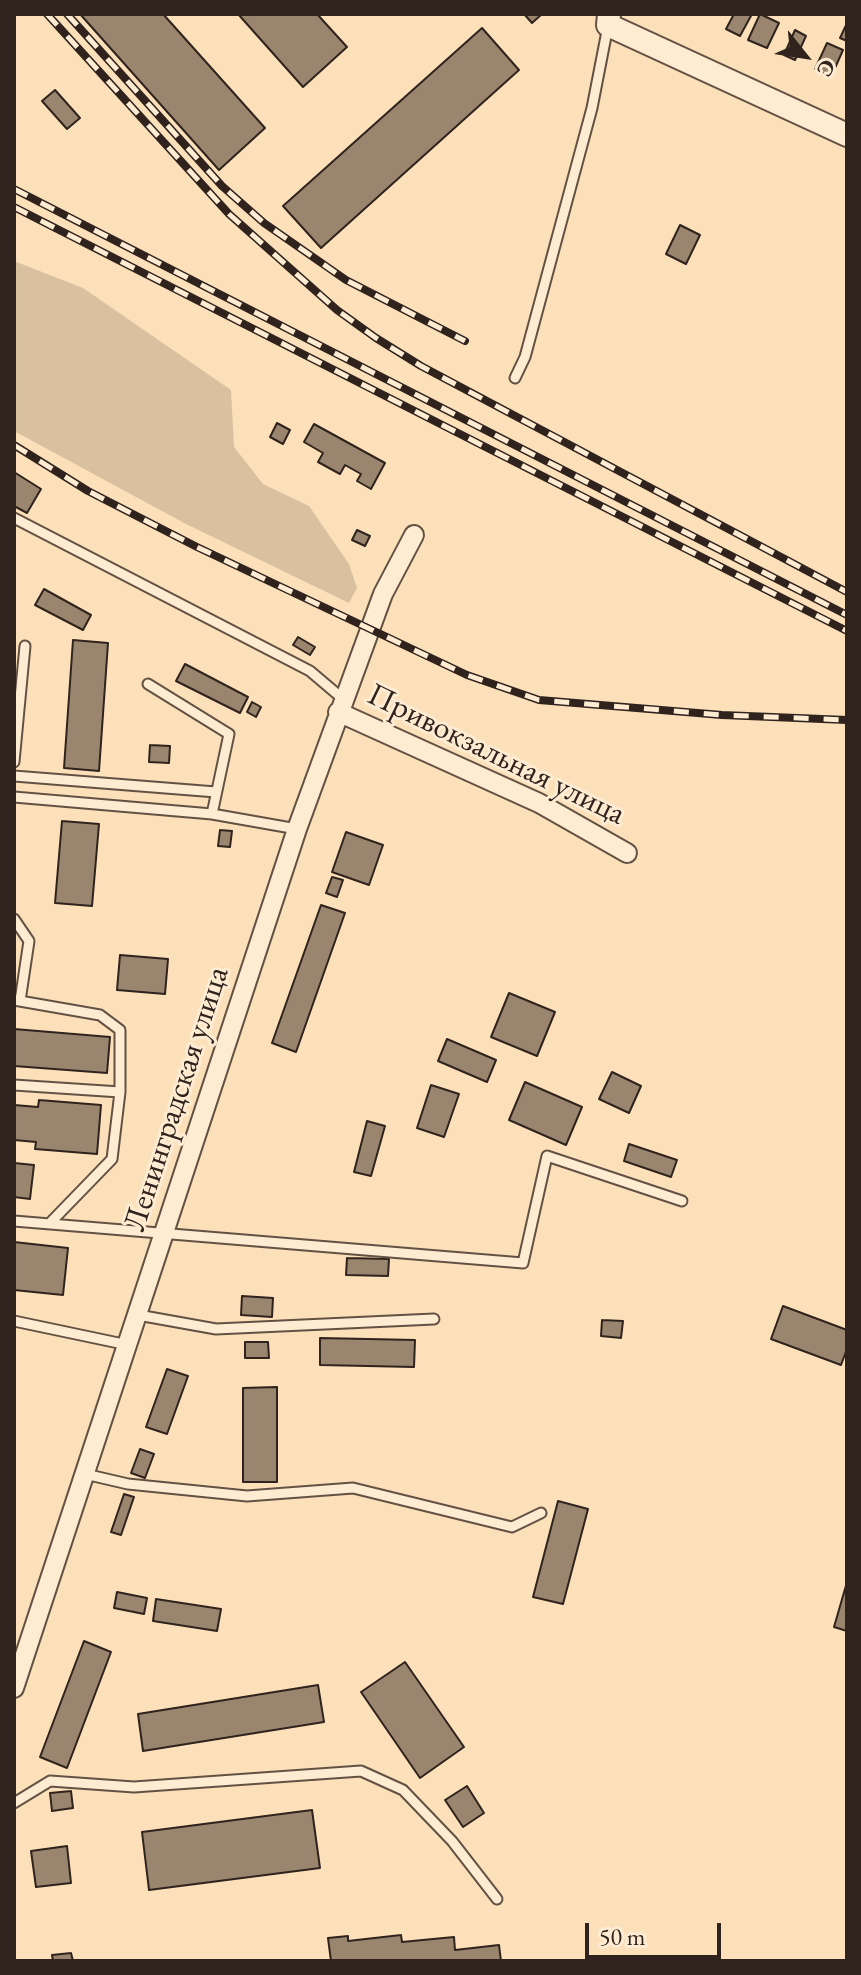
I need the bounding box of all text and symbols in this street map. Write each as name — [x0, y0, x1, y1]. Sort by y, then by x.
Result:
north arrow — [765, 16, 845, 96]
text: С — [810, 54, 843, 82]
street label: Привокзальная улица — [361, 676, 631, 834]
street label: Ленинградская улица — [116, 962, 238, 1236]
scale bar — [589, 1907, 725, 1957]
text: 50 m — [599, 1921, 646, 1952]

